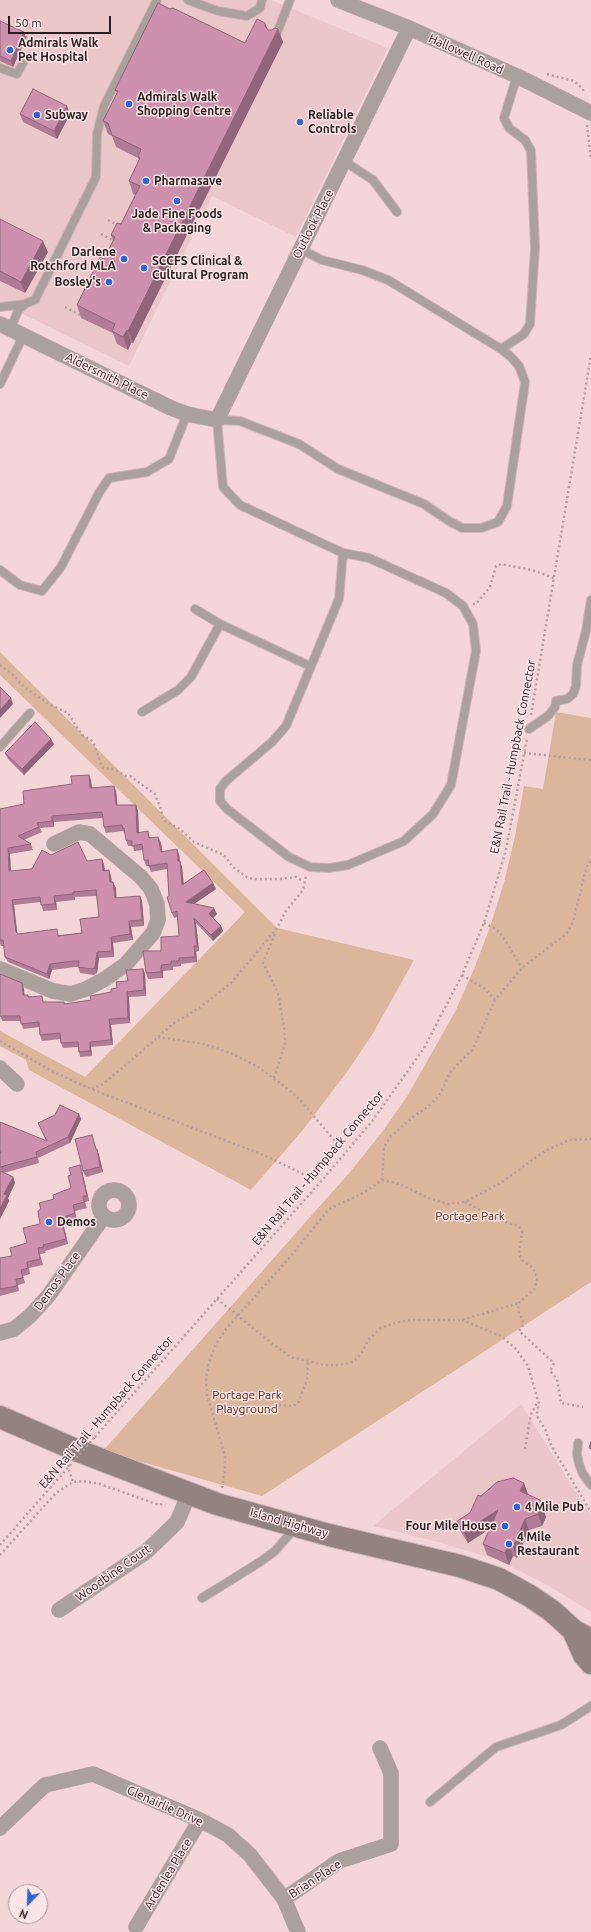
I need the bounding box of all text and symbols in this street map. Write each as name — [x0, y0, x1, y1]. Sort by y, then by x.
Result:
scale bar — [10, 8, 113, 34]
text: 50 m — [15, 16, 42, 29]
street label: Hallowell Road — [426, 31, 506, 77]
place label: Admirals Walk Pet Hospital — [18, 36, 99, 64]
marker: Admirals Walk Pet Hospital — [5, 45, 15, 55]
place label: Admirals Walk Shopping Centre — [137, 90, 231, 118]
marker: Admirals Walk Shopping Centre — [124, 99, 134, 109]
place label: Subway — [45, 108, 88, 122]
place label: Reliable Controls — [308, 108, 356, 136]
marker: Subway — [32, 110, 42, 120]
marker: Reliable Controls — [295, 117, 305, 127]
place label: Pharmasave — [154, 174, 222, 188]
marker: Pharmasave — [141, 176, 151, 186]
street label: Outlook Place — [289, 187, 337, 261]
marker: Jade Fine Foods & Packaging — [172, 196, 182, 206]
place label: Jade Fine Foods & Packaging — [132, 207, 222, 235]
place label: Darlene Rotchford MLA — [30, 245, 116, 273]
marker: Darlene Rotchford MLA — [119, 254, 129, 264]
place label: SCCFS Clinical & Cultural Program — [152, 254, 249, 282]
marker: SCCFS Clinical & Cultural Program — [139, 263, 149, 273]
place label: Bosley's — [55, 275, 101, 289]
marker: Bosley's — [104, 277, 114, 287]
street label: Aldersmith Place — [63, 350, 151, 402]
street label: E&N Rail Trail - Humpback Connector — [487, 659, 539, 855]
street label: E&N Rail Trail - Humpback Connector — [249, 1088, 387, 1248]
park label: Portage Park — [435, 1209, 505, 1223]
place label: Demos — [57, 1215, 96, 1229]
marker: Demos — [44, 1217, 54, 1227]
street label: Demos Place — [31, 1249, 83, 1313]
street label: E&N Rail Trail - Humpback Connector — [36, 1333, 176, 1491]
park label: Portage Park Playground — [212, 1388, 282, 1416]
place label: 4 Mile Pub — [525, 1500, 584, 1514]
marker: 4 Mile Pub — [512, 1502, 522, 1512]
street label: Island Highway — [248, 1505, 330, 1541]
place label: Four Mile House — [405, 1519, 497, 1533]
marker: Four Mile House — [500, 1521, 510, 1531]
place label: 4 Mile Restaurant — [517, 1530, 579, 1558]
marker: 4 Mile Restaurant — [504, 1539, 514, 1549]
street label: Woodbine Court — [73, 1542, 153, 1604]
street label: Glenairlie Drive — [125, 1783, 205, 1829]
street label: Ardenlea Place — [141, 1836, 195, 1912]
street label: Brian Place — [286, 1857, 344, 1901]
north arrow — [8, 1884, 48, 1924]
text: N — [18, 1907, 30, 1921]

